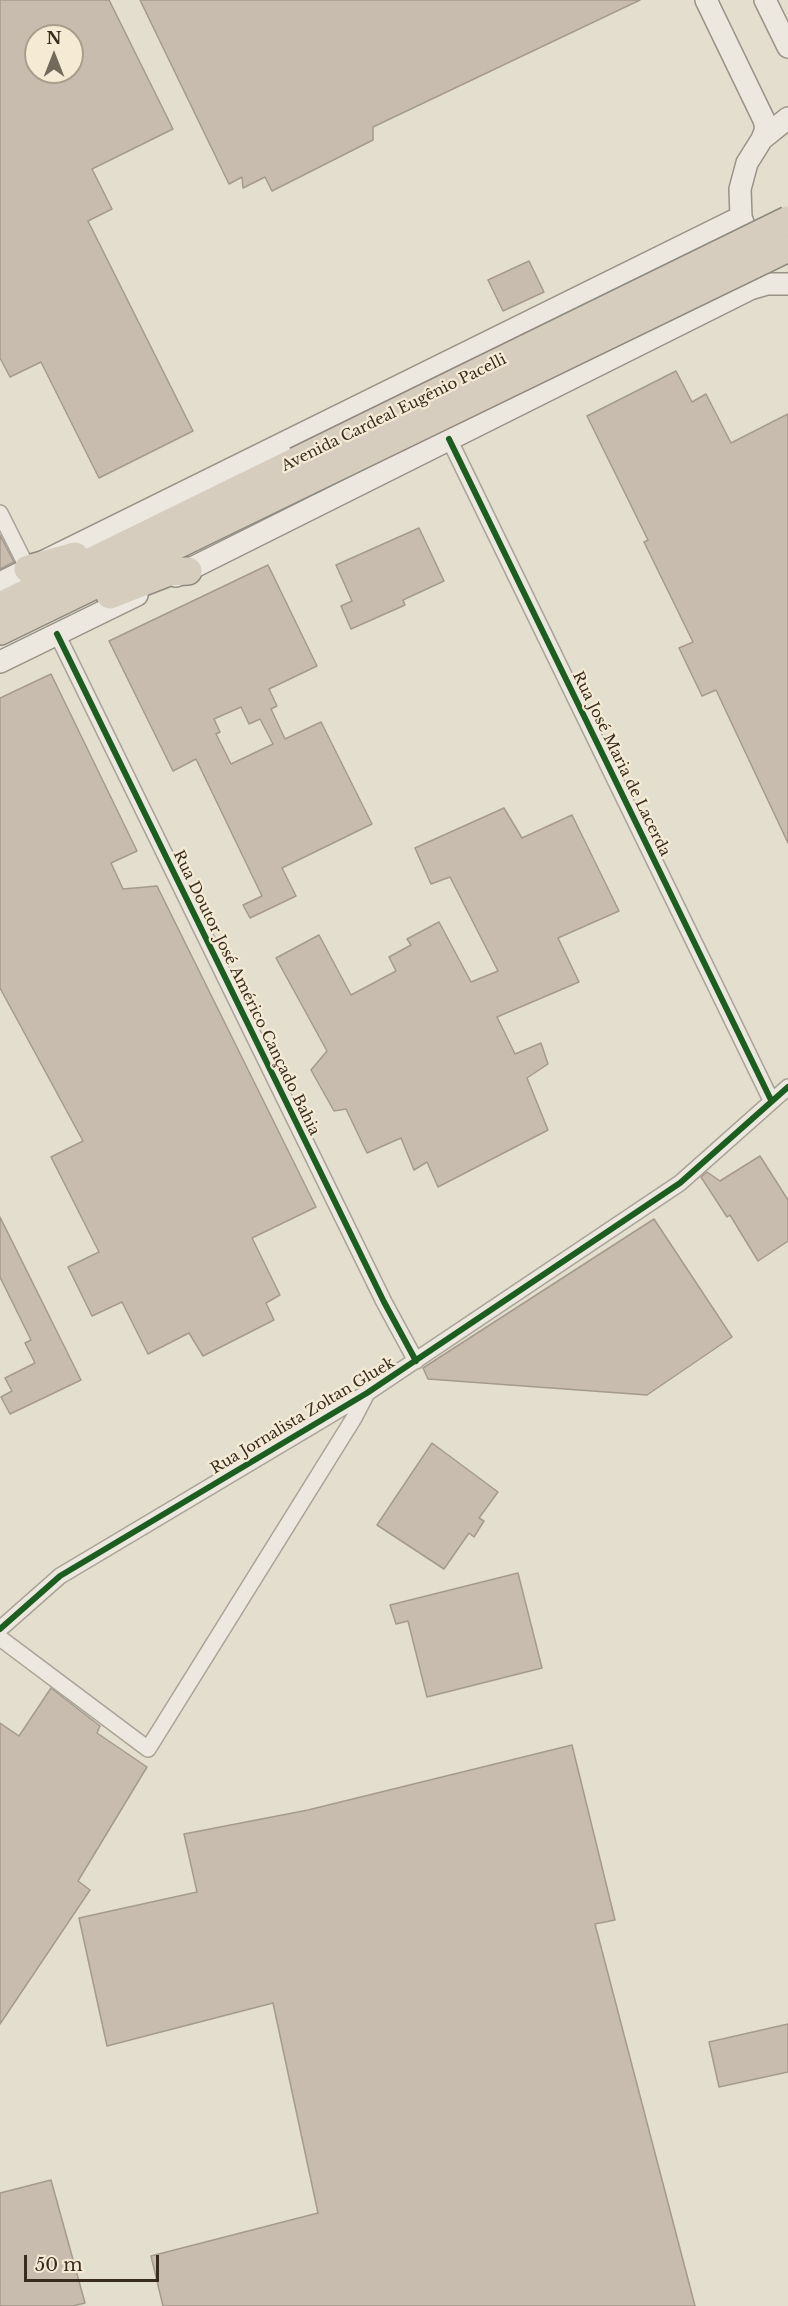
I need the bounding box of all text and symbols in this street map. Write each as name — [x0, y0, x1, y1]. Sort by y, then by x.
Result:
north arrow — [24, 24, 84, 84]
text: N — [46, 28, 62, 48]
street label: Avenida Cardeal Eugênio Pacelli — [279, 351, 509, 475]
street label: Rua José Maria de Lacerda — [568, 669, 674, 859]
street label: Rua Doutor José Américo Cançado Bahia — [169, 847, 323, 1139]
street label: Rua Jornalista Zoltan Gluek — [208, 1354, 398, 1478]
scale bar — [27, 2243, 162, 2281]
text: 50 m — [35, 2254, 83, 2276]

